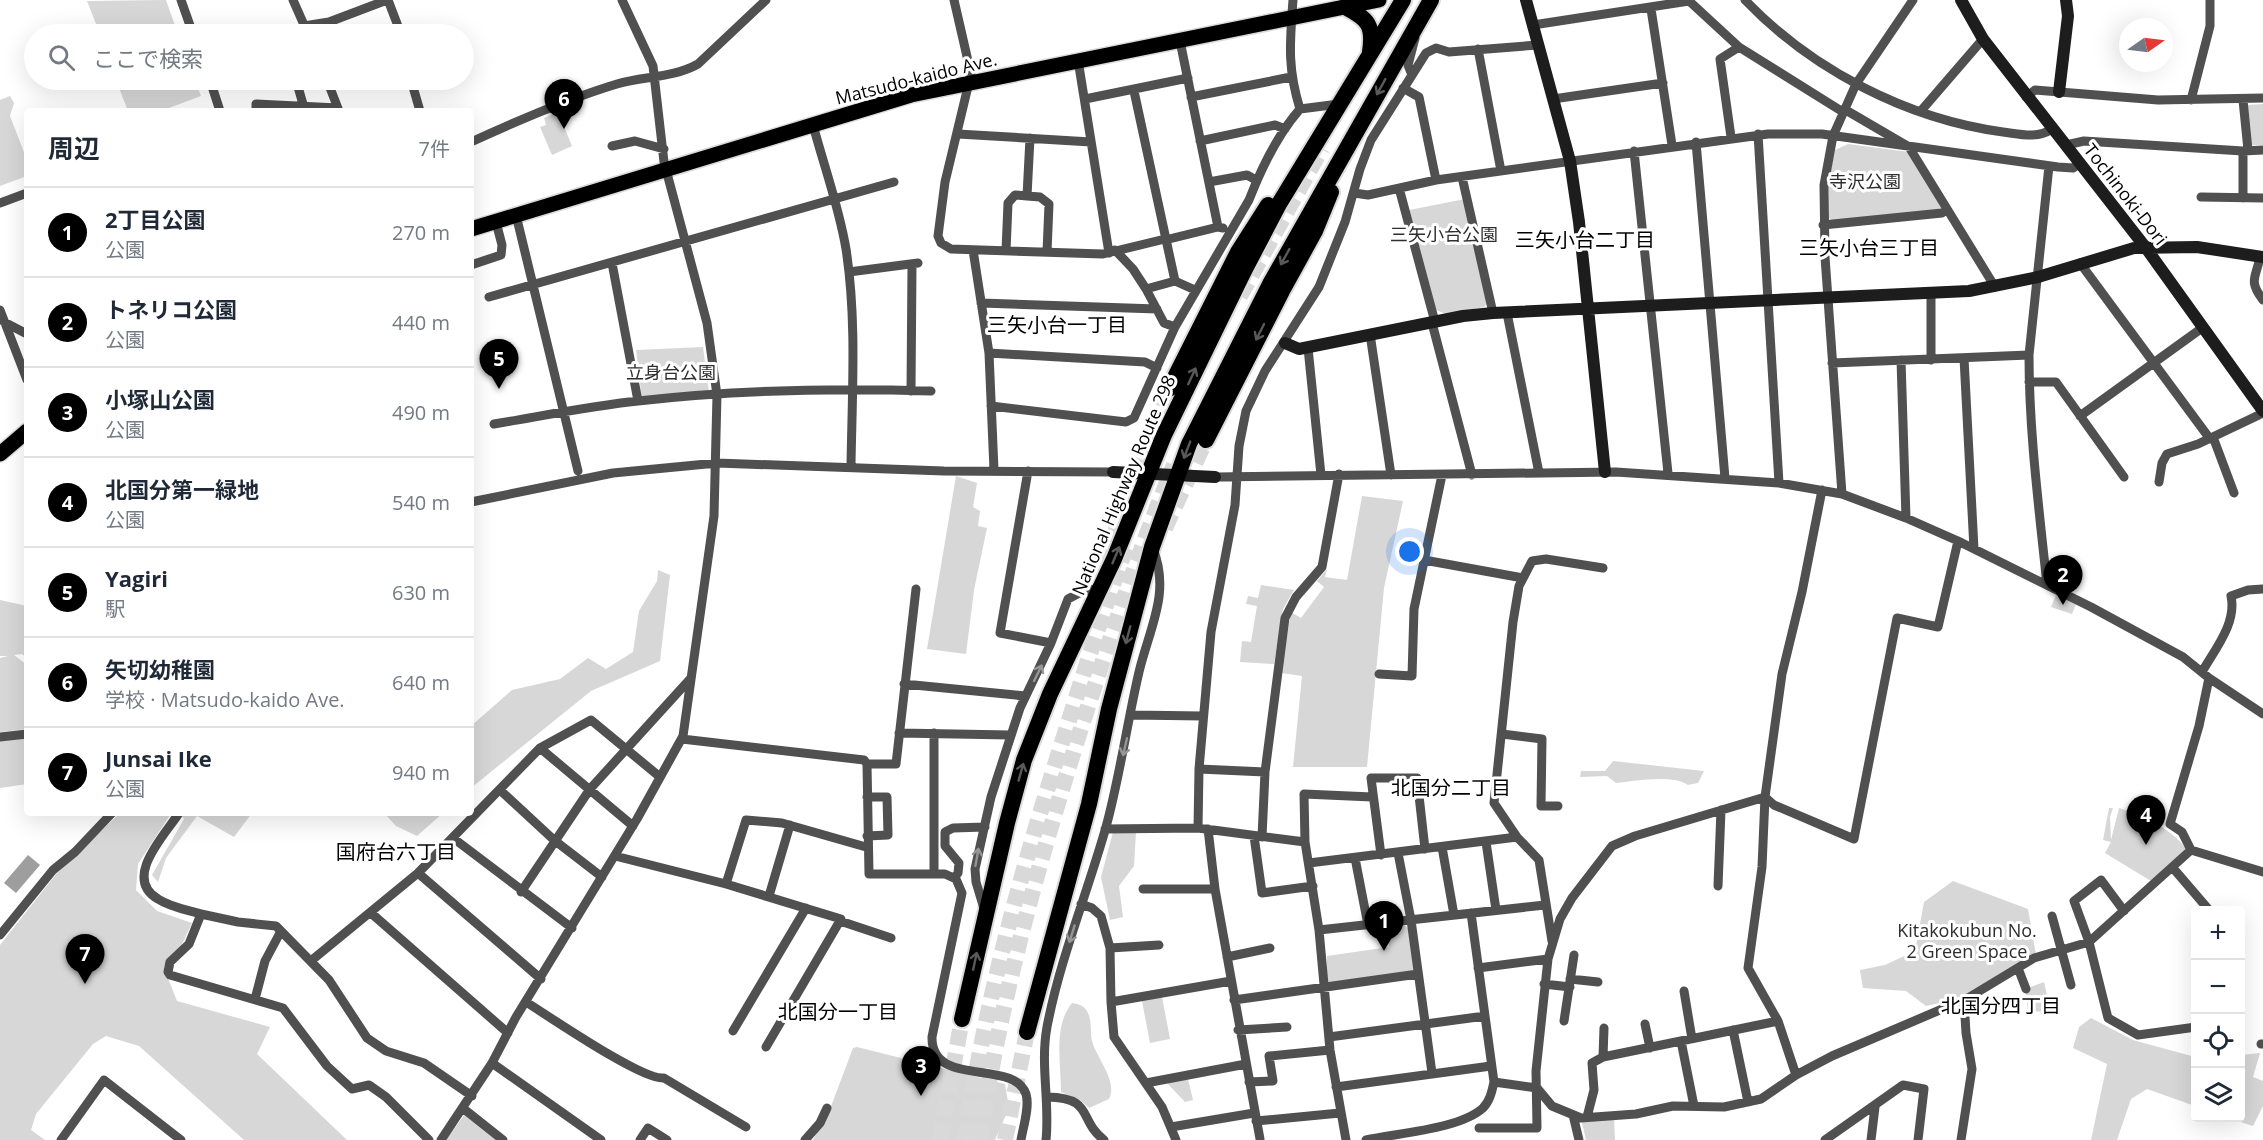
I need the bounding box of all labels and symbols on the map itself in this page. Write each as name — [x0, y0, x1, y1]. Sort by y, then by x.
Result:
north arrow — [2119, 18, 2173, 72]
street label: Matsudo-kaido Ave. — [833, 46, 999, 110]
one-way arrow — [1375, 78, 1386, 96]
pin: 6 — [544, 80, 584, 129]
street label: Tochinoki-Dori — [2079, 138, 2173, 250]
park label: 寺沢公園 — [1829, 169, 1901, 193]
park label: 三矢小台公園 — [1390, 222, 1498, 246]
district label: 三矢小台二丁目 — [1515, 226, 1655, 253]
district label: 三矢小台三丁目 — [1799, 234, 1939, 261]
one-way arrow — [1279, 248, 1291, 265]
district label: 三矢小台一丁目 — [987, 311, 1127, 338]
one-way arrow — [1254, 322, 1266, 340]
pin: 5 — [480, 340, 518, 389]
park label: 立身台公園 — [626, 360, 716, 384]
one-way arrow — [1186, 367, 1198, 385]
street label: National Highway Route 298 — [1066, 371, 1180, 599]
one-way arrow — [1181, 440, 1192, 458]
your location — [1395, 537, 1424, 566]
one-way arrow — [1111, 547, 1122, 565]
pin: 2 — [2044, 556, 2082, 605]
one-way arrow — [1122, 625, 1134, 644]
one-way arrow — [1032, 664, 1044, 682]
one-way arrow — [1118, 737, 1130, 756]
one-way arrow — [1016, 763, 1027, 782]
district label: 北国分二丁目 — [1391, 774, 1511, 801]
pin: 4 — [2126, 796, 2166, 845]
district label: 国府台六丁目 — [336, 838, 456, 865]
one-way arrow — [972, 848, 983, 867]
pin: 1 — [1364, 902, 1404, 951]
park label: Kitakokubun No. 2 Green Space — [1897, 918, 2037, 963]
one-way arrow — [1066, 924, 1077, 943]
pin: 7 — [66, 934, 104, 984]
one-way arrow — [969, 952, 981, 971]
district label: 北国分四丁目 — [1941, 992, 2061, 1019]
district label: 北国分一丁目 — [778, 998, 898, 1025]
pin: 3 — [902, 1046, 940, 1096]

